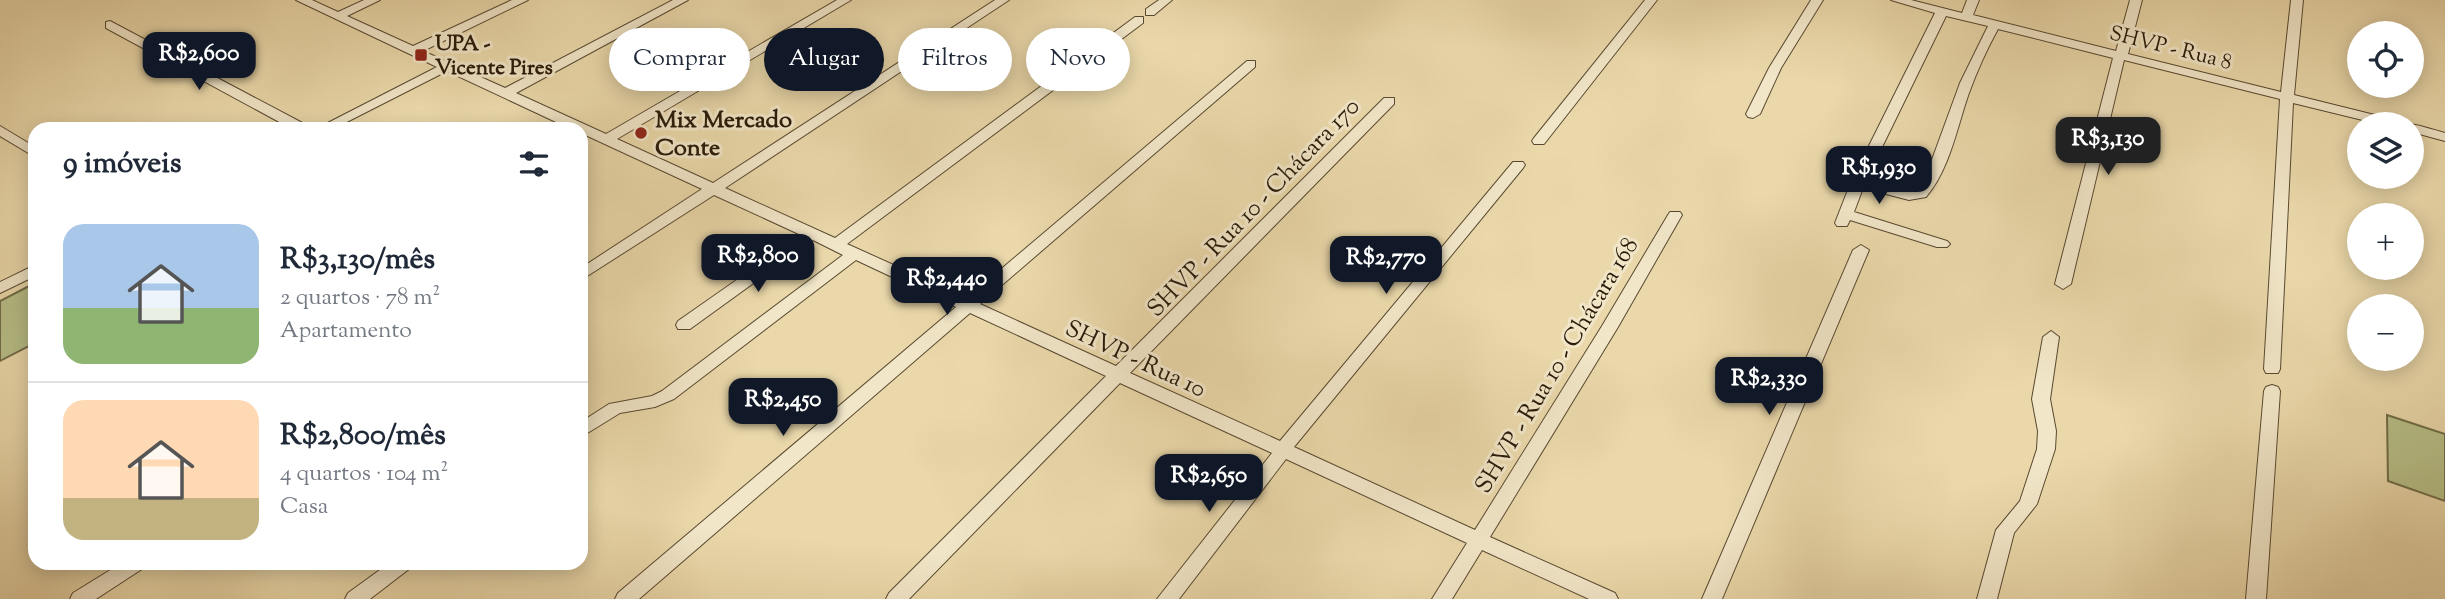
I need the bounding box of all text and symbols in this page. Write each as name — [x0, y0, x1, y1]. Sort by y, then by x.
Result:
street label: SHVP - Rua 8 — [2106, 19, 2235, 79]
map controls — [2347, 21, 2424, 371]
button: locate — [2347, 21, 2424, 98]
chip: Comprar — [609, 28, 750, 91]
chip: Alugar — [764, 28, 884, 91]
chip: Filtros — [898, 28, 1012, 91]
chip: Novo — [1026, 28, 1130, 91]
place label: UPA - Vicente Pires — [435, 30, 553, 84]
pin: R$2,600 — [134, 32, 264, 92]
text: R$2,600 — [159, 38, 239, 71]
marker: UPA - Vicente Pires — [413, 47, 429, 63]
street label: SHVP - Rua 10 - Chácara 170 — [1140, 91, 1369, 326]
place label: Mix Mercado Conte — [655, 104, 792, 166]
button: layers — [2347, 112, 2424, 189]
pin: R$3,130 — [2043, 118, 2173, 177]
text: R$3,130 — [2072, 123, 2144, 156]
marker: Mix Mercado Conte — [633, 125, 649, 141]
text: 9 imóveis — [63, 143, 182, 186]
icon: filters — [515, 145, 553, 183]
pin: R$1,930 — [1814, 146, 1944, 206]
text: R$1,930 — [1842, 152, 1916, 185]
button: + — [2347, 203, 2424, 280]
street label: SHVP - Rua 10 - Chácara 168 — [1468, 232, 1648, 500]
pin: R$2,800 — [693, 234, 823, 294]
pin: R$2,770 — [1321, 236, 1451, 296]
text: R$3,130/mês — [280, 239, 435, 282]
text: R$2,800 — [717, 240, 799, 273]
text: R$2,770 — [1346, 242, 1426, 275]
icon: home — [119, 252, 203, 336]
pin: R$2,440 — [882, 258, 1012, 317]
text: R$2,440 — [907, 263, 987, 296]
text: 2 quartos · 78 m² — [280, 282, 440, 315]
button: − — [2347, 294, 2424, 371]
street label: SHVP - Rua 10 — [1059, 312, 1211, 407]
text: Apartamento — [280, 315, 412, 348]
pin: R$2,330 — [1704, 358, 1834, 417]
text: R$2,330 — [1731, 363, 1807, 396]
pin: R$2,450 — [718, 378, 848, 438]
text: R$2,450 — [745, 384, 821, 417]
text: R$2,800/mês — [280, 415, 446, 458]
icon: home — [119, 428, 203, 512]
pin: R$2,650 — [1144, 454, 1274, 514]
text: 4 quartos · 104 m² — [280, 458, 448, 491]
text: R$2,650 — [1171, 460, 1247, 493]
text: Casa — [280, 491, 328, 524]

